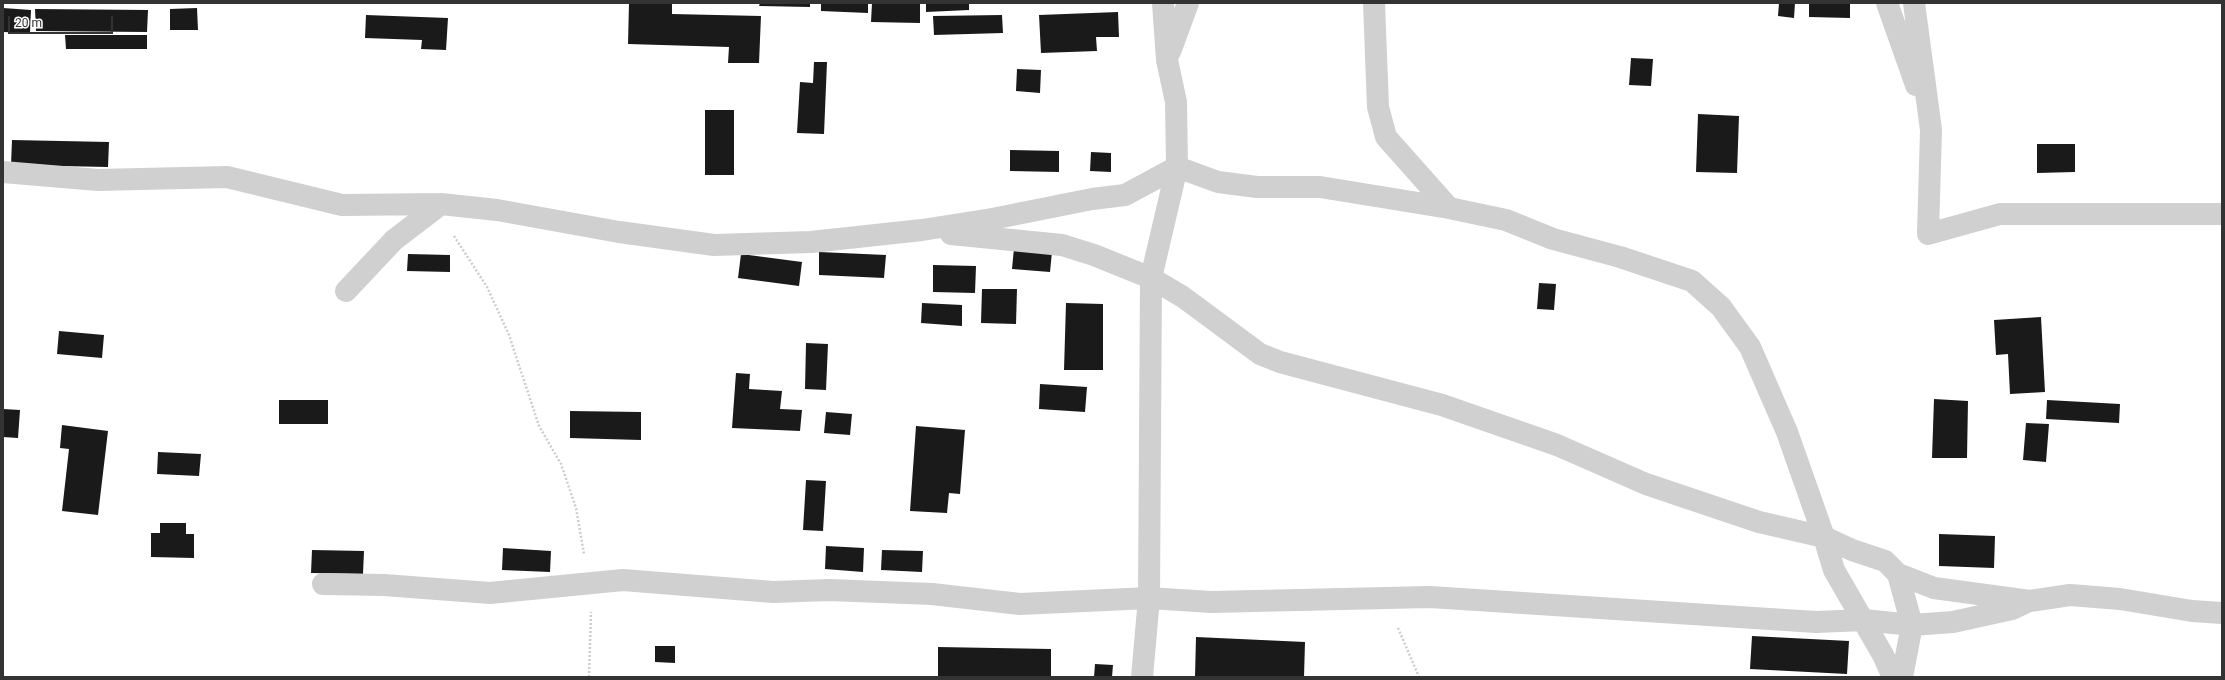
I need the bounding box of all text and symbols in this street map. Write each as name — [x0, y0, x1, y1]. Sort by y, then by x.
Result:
scale bar — [10, 8, 115, 34]
text: 20 m — [15, 16, 42, 30]

